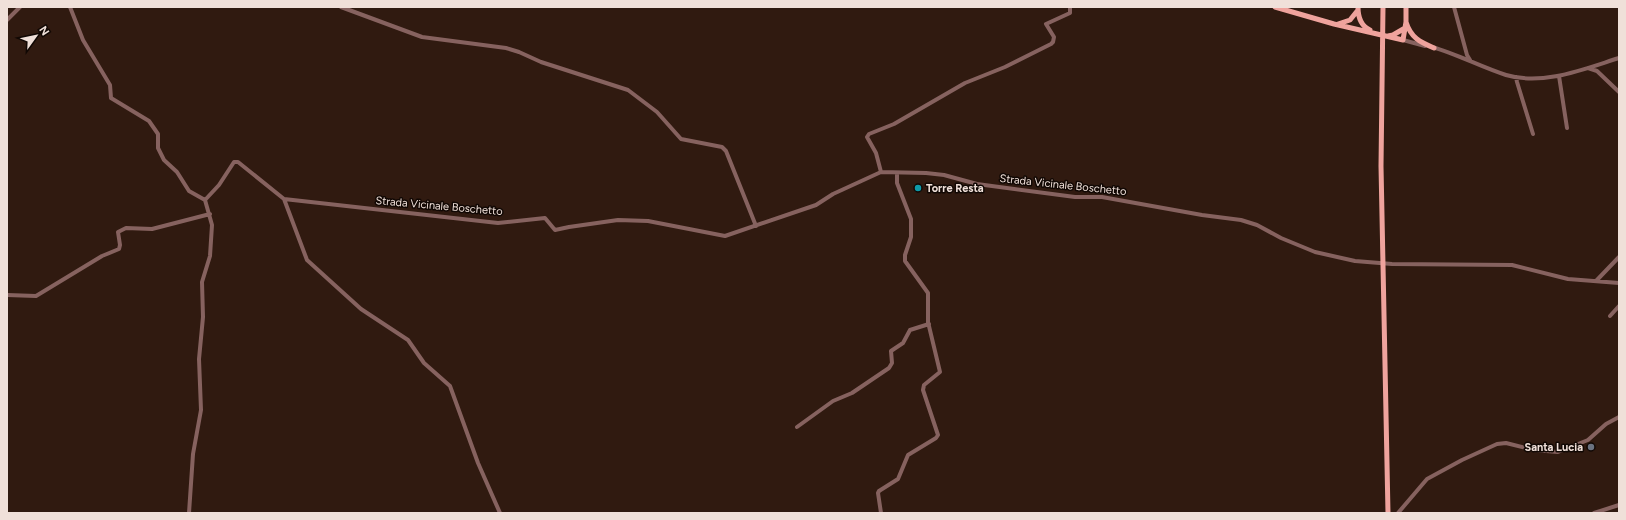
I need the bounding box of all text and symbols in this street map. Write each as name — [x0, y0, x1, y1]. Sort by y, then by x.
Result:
north arrow — [16, 16, 56, 56]
text: N — [36, 24, 52, 38]
street label: Strada Vicinale Boschetto — [999, 172, 1127, 198]
place label: Torre Resta — [926, 182, 984, 195]
marker: Torre Resta — [913, 183, 923, 193]
street label: Strada Vicinale Boschetto — [375, 194, 503, 218]
place label: Santa Lucia — [1525, 441, 1583, 454]
marker: Santa Lucia — [1586, 442, 1596, 452]

